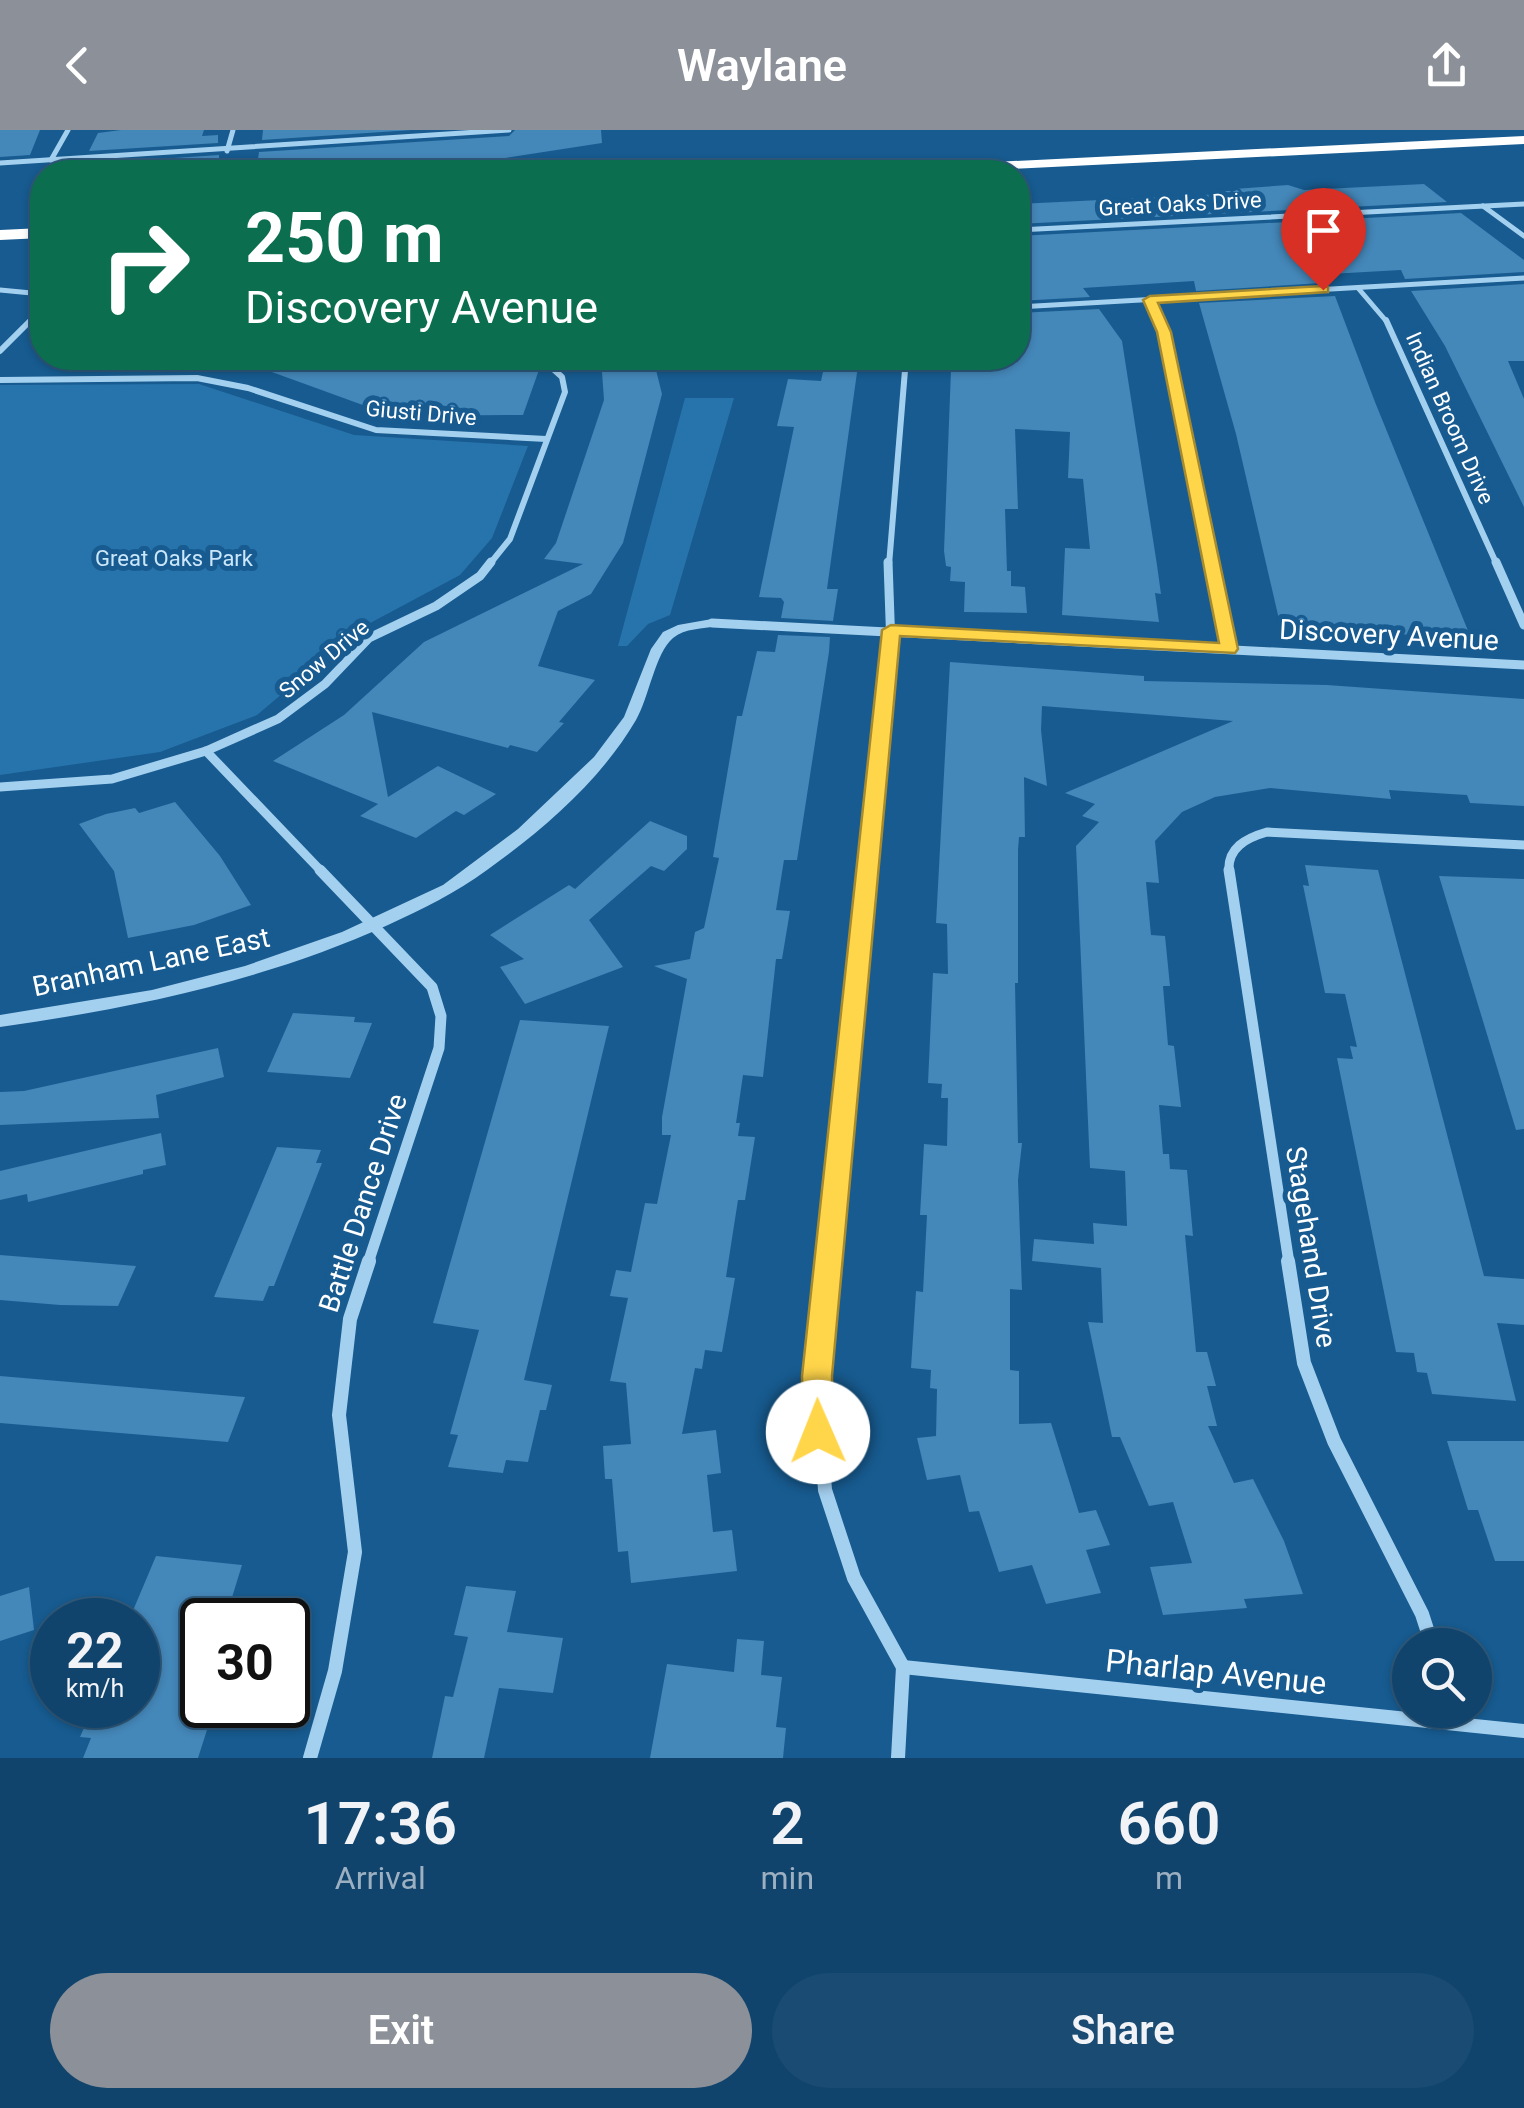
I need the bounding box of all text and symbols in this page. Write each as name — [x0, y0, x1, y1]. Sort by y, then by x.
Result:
icon: back — [50, 38, 105, 93]
icon: share — [1419, 38, 1474, 93]
text: Waylane — [677, 39, 847, 92]
street label: Great Oaks Drive — [1098, 187, 1262, 221]
pin — [1281, 188, 1366, 291]
text: 250 m — [245, 197, 444, 279]
icon: right — [80, 200, 210, 330]
icon: arrive — [1296, 203, 1351, 258]
text: Discovery Avenue — [245, 281, 598, 334]
street label: Indian Broom Drive — [1401, 328, 1499, 508]
street label: Giusti Drive — [364, 396, 478, 430]
park label: Great Oaks Park — [95, 546, 254, 571]
street label: Discovery Avenue — [1278, 613, 1500, 657]
street label: Snow Drive — [274, 614, 374, 704]
street label: Branham Lane East — [29, 921, 273, 1003]
street label: Battle Dance Drive — [312, 1089, 414, 1317]
street label: Stagehand Drive — [1279, 1144, 1343, 1350]
position arrow — [766, 1380, 870, 1484]
speed limit sign: 30 — [180, 1598, 310, 1728]
text: 22 — [66, 1622, 124, 1680]
map controls — [1392, 1628, 1492, 1728]
button: search — [1392, 1628, 1492, 1728]
street label: Pharlap Avenue — [1104, 1642, 1328, 1702]
text: km/h — [66, 1674, 124, 1703]
text: 17:36 — [304, 1788, 457, 1859]
text: 2 — [770, 1788, 804, 1859]
text: 660 — [1118, 1788, 1220, 1859]
text: Arrival — [335, 1859, 426, 1897]
text: min — [761, 1859, 814, 1897]
text: m — [1155, 1859, 1183, 1897]
button: Exit — [50, 1973, 752, 2088]
button: Share — [772, 1973, 1474, 2088]

